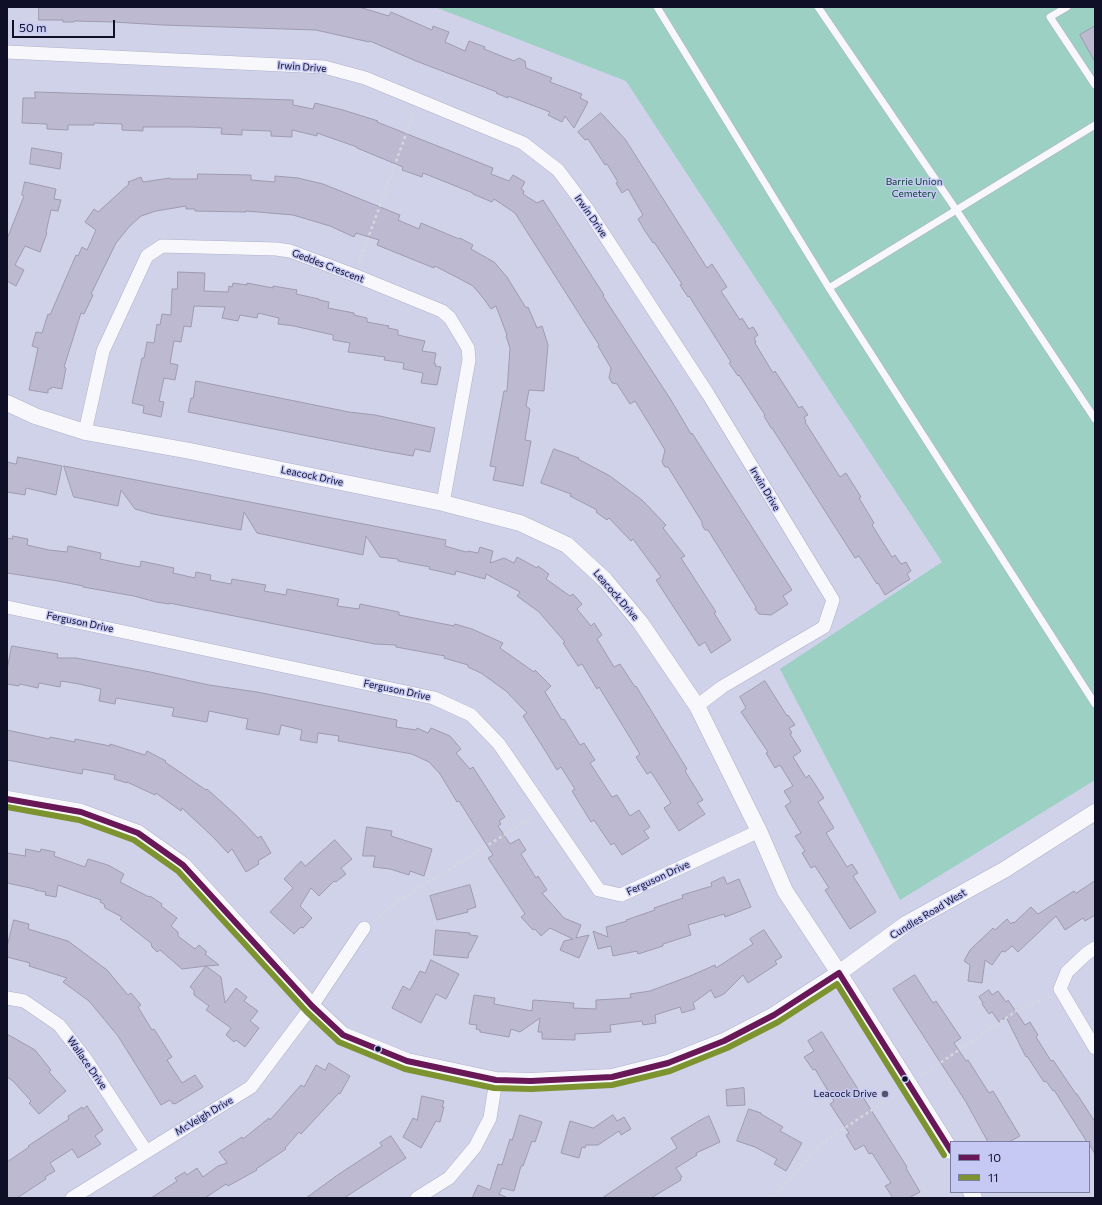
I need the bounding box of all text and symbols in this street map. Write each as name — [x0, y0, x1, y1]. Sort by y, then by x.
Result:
scale bar — [14, 12, 117, 38]
text: 50 m — [19, 20, 47, 34]
street label: Irwin Drive — [277, 59, 327, 75]
park label: Barrie Union Cemetery — [886, 176, 942, 200]
street label: Irwin Drive — [572, 192, 610, 240]
street label: Geddes Crescent — [290, 247, 366, 285]
street label: Leacock Drive — [280, 464, 344, 488]
street label: Irwin Drive — [747, 465, 783, 513]
street label: Leacock Drive — [591, 567, 641, 623]
street label: Ferguson Drive — [45, 609, 115, 635]
street label: Ferguson Drive — [362, 677, 432, 703]
street label: Ferguson Drive — [625, 858, 691, 898]
street label: Cundles Road West — [888, 886, 968, 942]
street label: Wallace Drive — [64, 1034, 110, 1092]
unlabelled marker — [373, 1044, 383, 1054]
unlabelled marker — [900, 1074, 910, 1084]
place label: Leacock Drive — [813, 1088, 877, 1100]
marker: Leacock Drive — [880, 1089, 890, 1099]
street label: McVeigh Drive — [173, 1094, 235, 1138]
legend — [950, 1141, 1090, 1193]
text: 10 — [988, 1150, 1001, 1164]
text: 11 — [988, 1170, 998, 1184]

